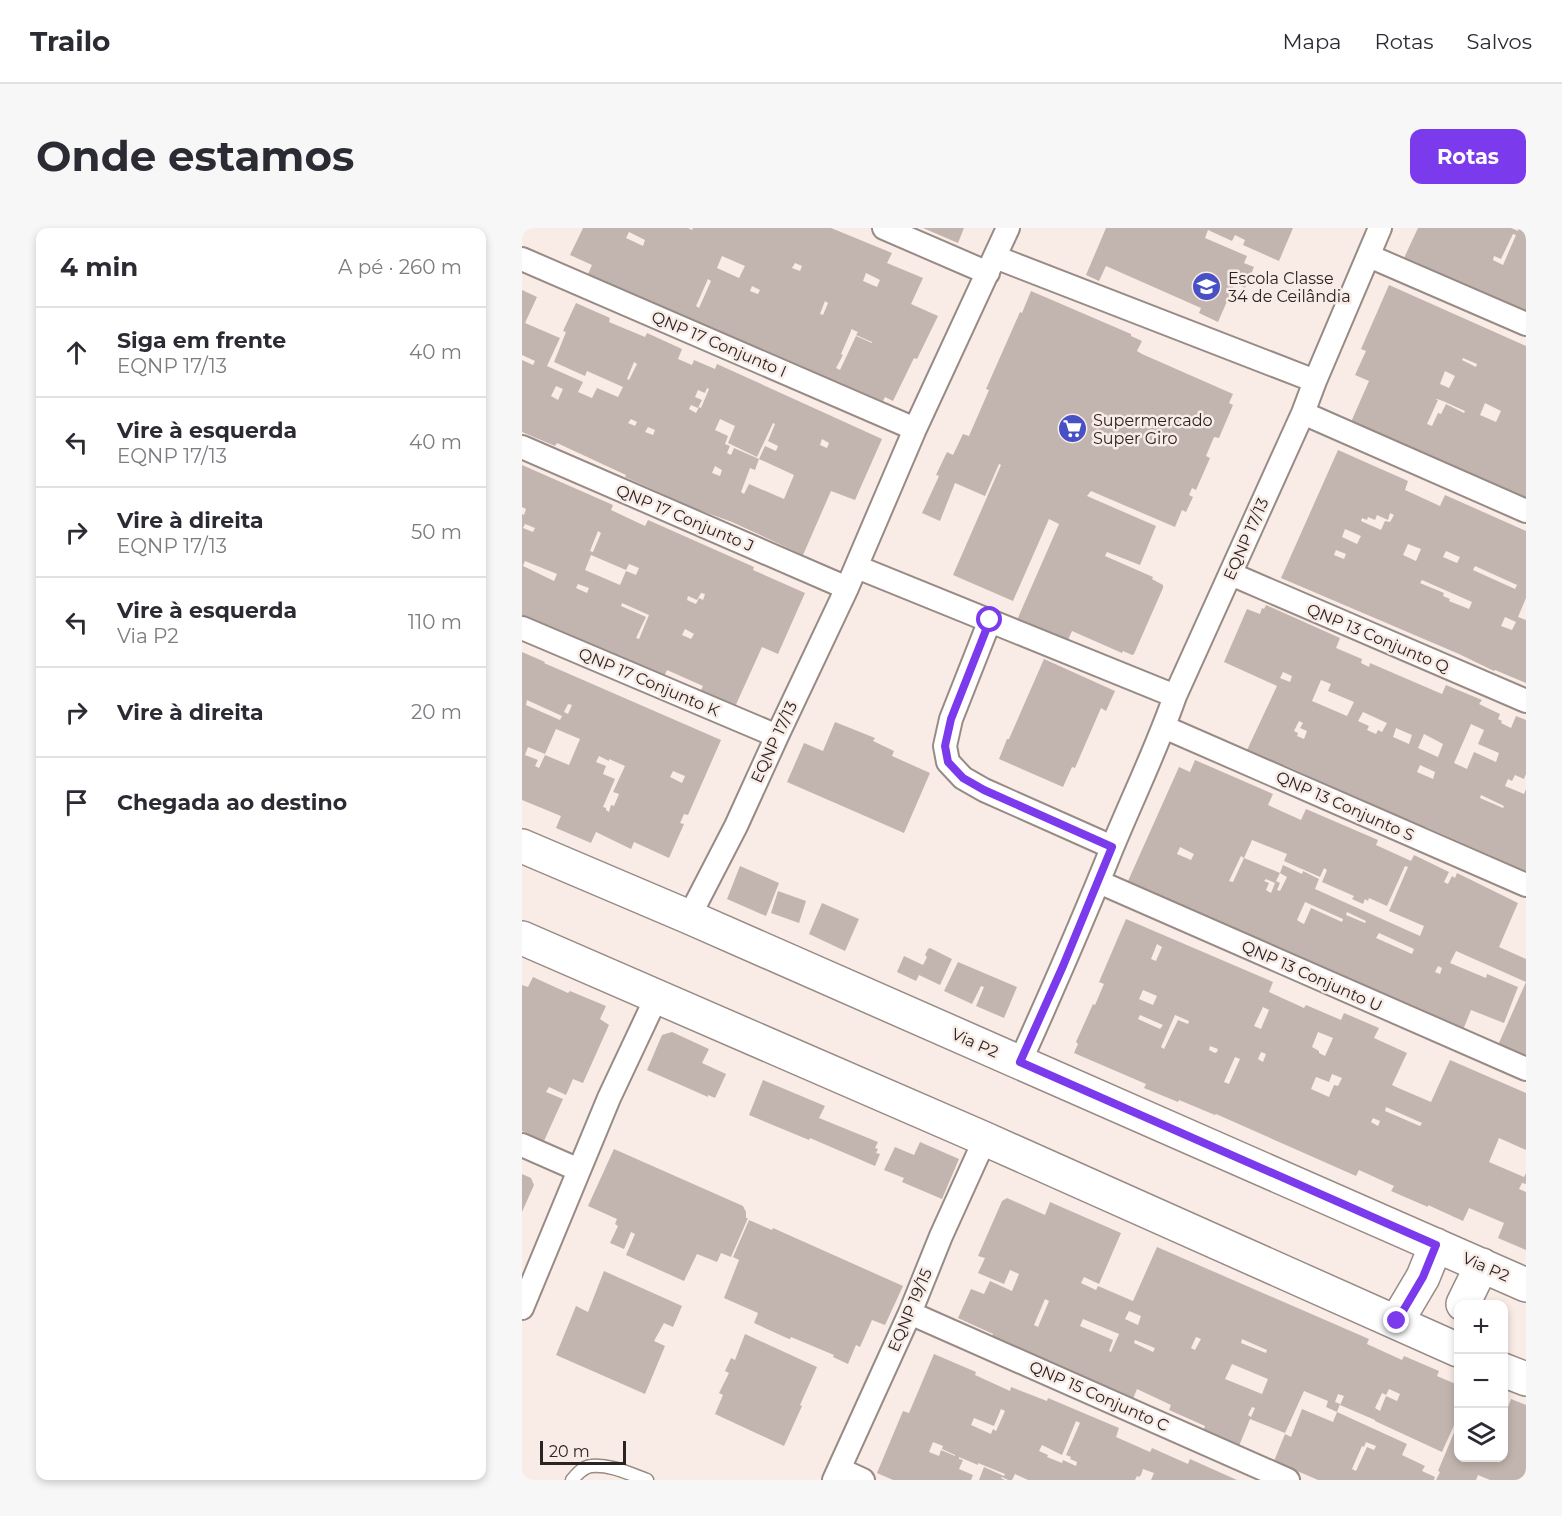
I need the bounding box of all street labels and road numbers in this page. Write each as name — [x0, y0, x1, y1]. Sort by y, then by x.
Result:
street label: QNP 17 Conjunto I — [649, 307, 789, 381]
street label: QNP 17 Conjunto J — [613, 480, 757, 556]
street label: EQNP 17/13 — [1219, 495, 1273, 583]
street label: QNP 13 Conjunto Q — [1304, 599, 1453, 677]
street label: QNP 17 Conjunto K — [576, 644, 723, 721]
street label: EQNP 17/13 — [747, 698, 801, 786]
street label: QNP 13 Conjunto S — [1273, 767, 1417, 845]
street label: QNP 13 Conjunto U — [1239, 936, 1385, 1016]
street label: Via P2 — [949, 1024, 1001, 1062]
street label: Via P2 — [1460, 1248, 1512, 1286]
street label: EQNP 19/15 — [884, 1265, 936, 1355]
street label: QNP 15 Conjunto C — [1026, 1357, 1172, 1435]

